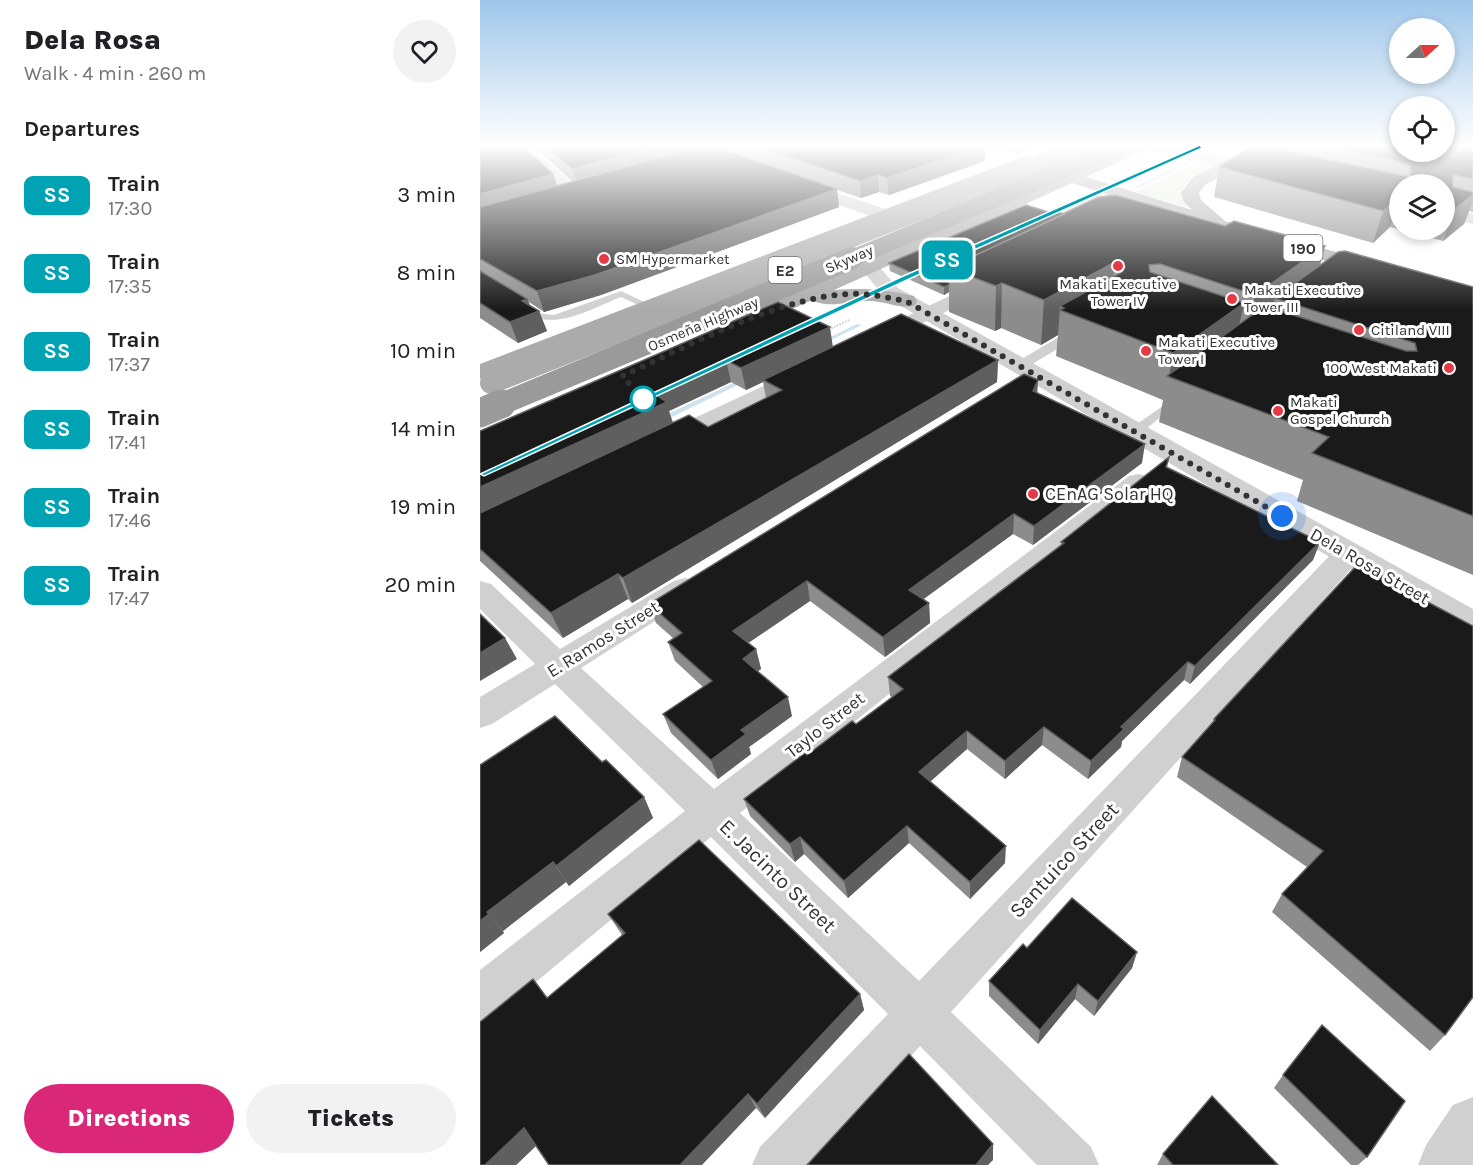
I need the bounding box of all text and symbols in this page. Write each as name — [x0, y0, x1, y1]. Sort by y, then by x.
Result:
north arrow — [1389, 18, 1455, 84]
map controls — [1389, 18, 1455, 240]
button: heart — [393, 20, 456, 83]
text: Dela Rosa — [24, 23, 161, 56]
text: Walk · 4 min · 260 m — [24, 62, 206, 85]
button: locate — [1389, 96, 1455, 162]
text: Departures — [24, 116, 140, 142]
text: Train — [108, 171, 160, 197]
button: layers — [1389, 174, 1455, 240]
text: 3 min — [397, 182, 456, 208]
text: SS — [44, 183, 70, 207]
text: 17:30 — [108, 197, 152, 220]
road number: 190 — [1284, 235, 1322, 261]
line badge: SS — [920, 240, 974, 280]
street label: Skyway — [822, 241, 876, 277]
text: SS — [934, 248, 960, 272]
text: Train — [108, 249, 160, 275]
place label: SM Hypermarket — [616, 250, 730, 268]
marker: SM Hypermarket — [597, 252, 611, 266]
road number: E2 — [768, 257, 802, 283]
marker: Makati Executive Tower IV — [1111, 259, 1125, 273]
text: 8 min — [397, 260, 456, 286]
text: SS — [44, 261, 70, 285]
text: 17:35 — [108, 275, 152, 298]
place label: Makati Executive Tower IV — [1059, 275, 1177, 310]
place label: Makati Executive Tower III — [1244, 281, 1361, 316]
marker: Makati Executive Tower III — [1225, 292, 1239, 306]
street label: Osmeña Highway — [645, 293, 761, 355]
place label: Citiland VIII — [1371, 321, 1450, 339]
marker: Citiland VIII — [1352, 323, 1366, 337]
text: Train — [108, 327, 160, 353]
place label: Makati Executive Tower I — [1158, 333, 1275, 368]
text: 10 min — [390, 338, 456, 364]
text: SS — [44, 339, 70, 363]
marker: Makati Executive Tower I — [1139, 344, 1153, 358]
text: 17:37 — [108, 353, 150, 376]
place label: 100 West Makati — [1325, 359, 1437, 377]
marker: 100 West Makati — [1442, 361, 1456, 375]
unlabelled marker — [630, 386, 656, 412]
place label: Makati Gospel Church — [1290, 393, 1390, 428]
marker: Makati Gospel Church — [1271, 404, 1285, 418]
text: Train — [108, 405, 160, 431]
text: 14 min — [391, 416, 456, 442]
text: SS — [44, 417, 70, 441]
text: 17:41 — [108, 431, 146, 454]
text: Train — [108, 483, 160, 509]
place label: CEnAG Solar HQ — [1045, 483, 1173, 505]
marker: CEnAG Solar HQ — [1026, 487, 1040, 501]
text: 19 min — [390, 494, 456, 520]
text: SS — [44, 495, 70, 519]
your location — [1267, 501, 1297, 531]
text: 17:46 — [108, 509, 151, 532]
street label: Dela Rosa Street — [1306, 523, 1434, 609]
text: Train — [108, 561, 160, 587]
text: 20 min — [385, 572, 456, 598]
text: SS — [44, 573, 70, 597]
text: 17:47 — [108, 587, 149, 610]
street label: E. Ramos Street — [543, 596, 663, 682]
street label: Taylo Street — [781, 687, 869, 763]
street label: Santuico Street — [1005, 797, 1124, 923]
street label: E. Jacinto Street — [715, 814, 841, 938]
button: Directions — [24, 1084, 234, 1153]
button: Tickets — [246, 1084, 456, 1153]

